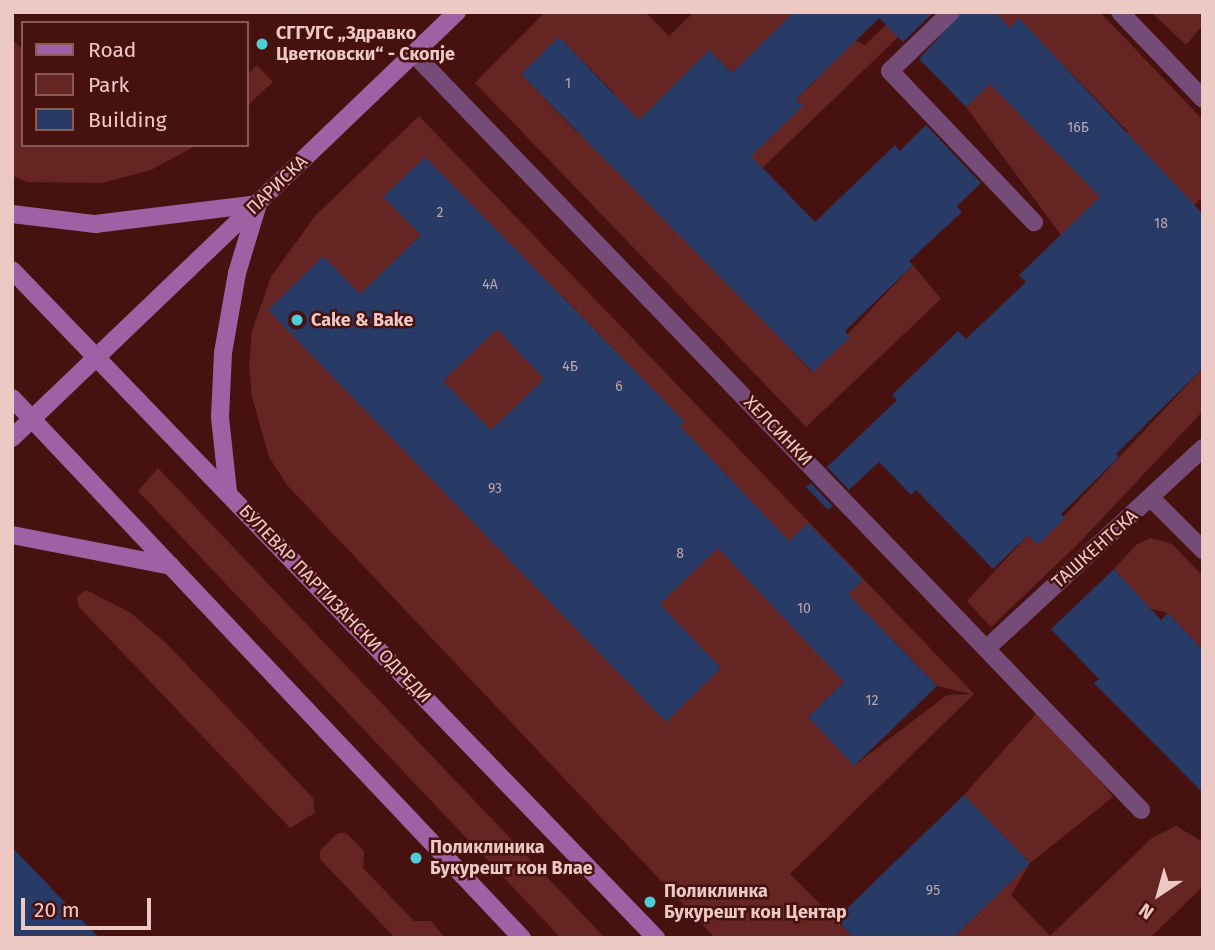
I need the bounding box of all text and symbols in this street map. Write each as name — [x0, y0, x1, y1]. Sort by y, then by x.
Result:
legend — [21, 21, 248, 147]
place label: СГГУГС „Здравко Цветковски“ - Скопје — [276, 23, 455, 66]
marker: СГГУГС „Здравко Цветковски“ - Скопје — [254, 36, 270, 52]
text: Road — [88, 37, 136, 63]
text: Park — [88, 72, 129, 98]
house number: 1 — [565, 76, 571, 92]
text: Building — [88, 107, 167, 133]
house number: 16Б — [1067, 120, 1089, 136]
street label: ПАРИСКА — [242, 151, 312, 219]
house number: 2 — [437, 205, 443, 221]
house number: 18 — [1154, 216, 1168, 232]
house number: 4А — [482, 277, 498, 293]
place label: Cake & Bake — [311, 309, 413, 331]
marker: Cake & Bake — [289, 312, 305, 328]
house number: 4Б — [562, 359, 578, 375]
house number: 6 — [615, 379, 623, 395]
street label: ХЕЛСИНКИ — [739, 392, 817, 470]
house number: 93 — [488, 481, 502, 497]
street label: БУЛЕВАР ПАРТИЗАНСКИ ОДРЕДИ — [234, 500, 436, 708]
street label: ТАШКЕНТСКА — [1048, 505, 1142, 593]
house number: 8 — [676, 546, 684, 562]
house number: 10 — [797, 601, 811, 617]
house number: 12 — [866, 693, 878, 709]
place label: Поликлиника Букурешт кон Влае — [430, 837, 593, 880]
marker: Поликлиника Букурешт кон Влае — [408, 850, 424, 866]
north arrow — [1124, 859, 1194, 929]
place label: Поликлинка Букурешт кон Центар — [664, 881, 847, 924]
house number: 95 — [926, 883, 940, 899]
scale bar — [24, 884, 154, 928]
marker: Поликлинка Букурешт кон Центар — [642, 894, 658, 910]
text: 20 m — [34, 897, 80, 923]
text: N — [1135, 898, 1158, 924]

